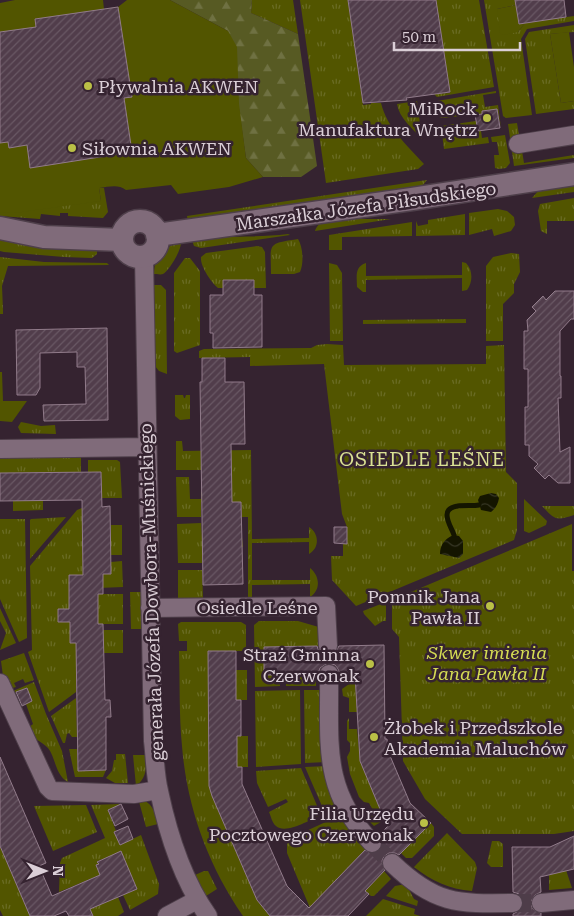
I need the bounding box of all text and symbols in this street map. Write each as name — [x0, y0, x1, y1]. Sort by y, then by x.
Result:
scale bar — [394, 20, 520, 52]
text: 50 m — [402, 28, 437, 46]
place label: Pływalnia AKWEN — [98, 76, 258, 97]
marker: Pływalnia AKWEN — [82, 80, 94, 92]
place label: MiRock Manufaktura Wnętrz — [298, 98, 478, 140]
marker: MiRock Manufaktura Wnętrz — [481, 112, 493, 124]
place label: Siłownia AKWEN — [82, 138, 232, 159]
marker: Siłownia AKWEN — [66, 142, 78, 154]
street label: Marszałka Józefa Piłsudskiego — [235, 177, 497, 235]
street label: generała Józefa Dowbora-Muśnickiego — [135, 423, 167, 761]
district label: OSIEDLE LEŚNE — [339, 448, 505, 471]
place label: Pomnik Jana Pawła II — [367, 586, 480, 628]
street label: Osiedle Leśne — [196, 597, 318, 618]
marker: Pomnik Jana Pawła II — [484, 600, 496, 612]
park label: Skwer imienia Jana Pawła II — [426, 642, 547, 684]
place label: Straż Gminna Czerwonak — [243, 644, 360, 686]
marker: Straż Gminna Czerwonak — [364, 658, 376, 670]
place label: Żłobek i Przedszkole Akademia Maluchów — [384, 717, 566, 759]
marker: Żłobek i Przedszkole Akademia Maluchów — [368, 731, 380, 743]
place label: Filia Urzędu Pocztowego Czerwonak — [209, 803, 414, 845]
marker: Filia Urzędu Pocztowego Czerwonak — [418, 817, 430, 829]
north arrow — [20, 846, 70, 896]
text: N — [50, 866, 66, 877]

